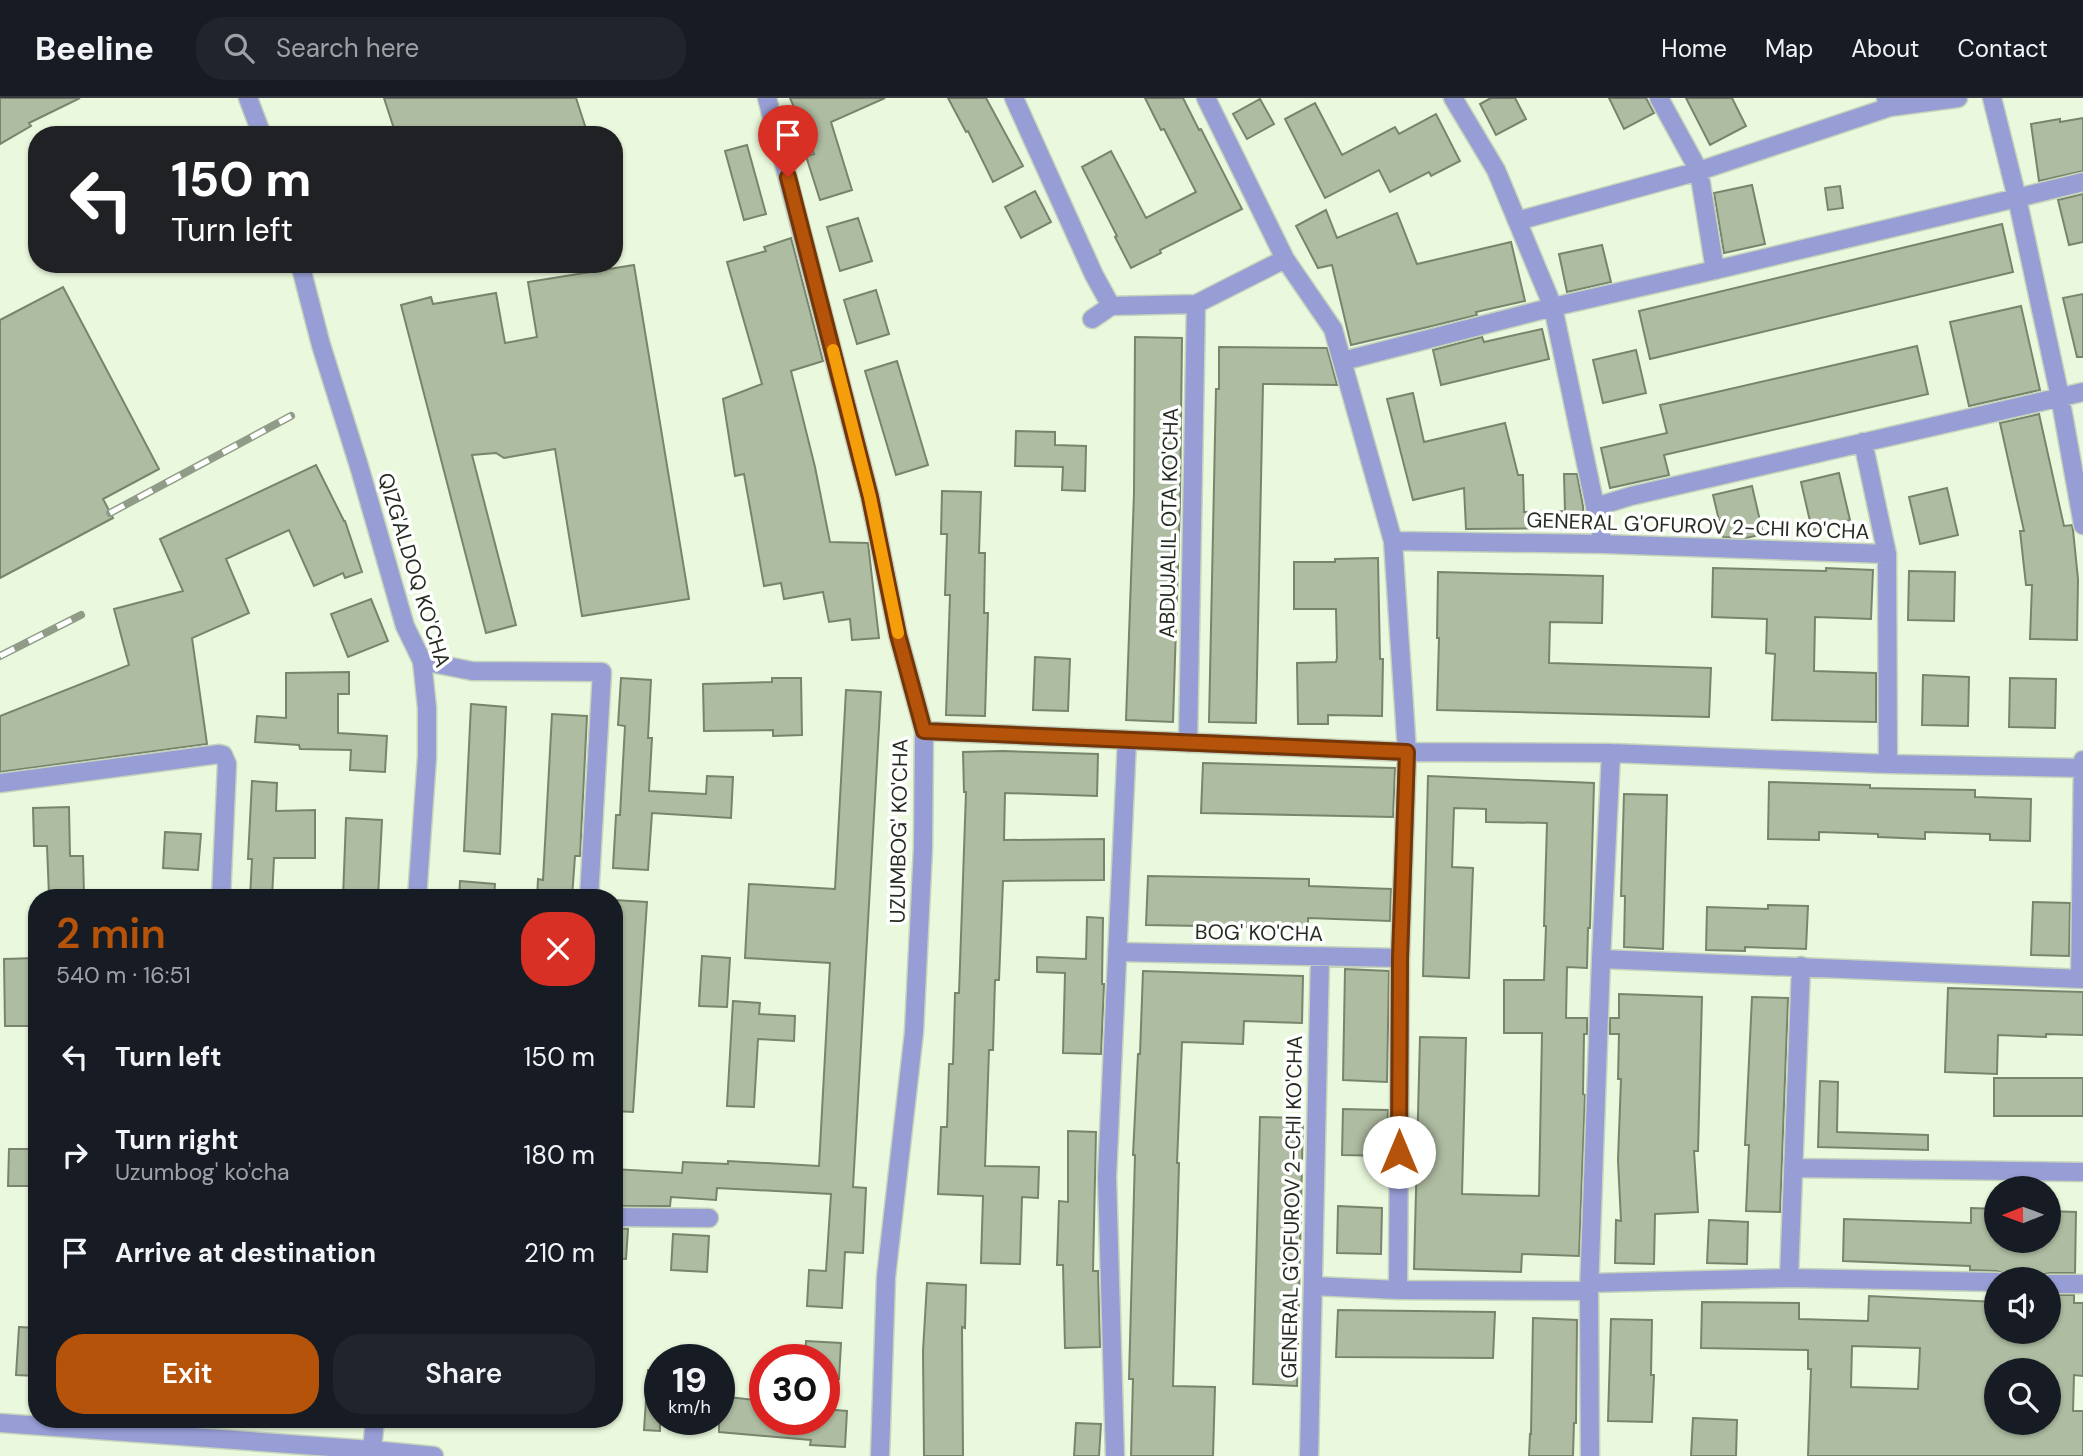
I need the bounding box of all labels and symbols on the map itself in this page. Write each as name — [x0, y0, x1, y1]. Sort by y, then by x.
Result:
pin — [758, 105, 818, 177]
street label: ABDUJALIL OTA KO'CHA — [1153, 407, 1185, 639]
street label: QIZG'ALDOQ KO'CHA — [371, 469, 457, 671]
street label: GENERAL G'OFUROV 2-CHI KO'CHA — [1526, 506, 1870, 546]
street label: UZUMBOG' KO'CHA — [883, 738, 915, 924]
street label: BOG' KO'CHA — [1195, 918, 1323, 948]
street label: GENERAL G'OFUROV 2-CHI KO'CHA — [1275, 1035, 1309, 1379]
position arrow — [1362, 1115, 1436, 1189]
north arrow — [1984, 1176, 2062, 1253]
speed limit sign: 30 — [749, 1344, 840, 1435]

